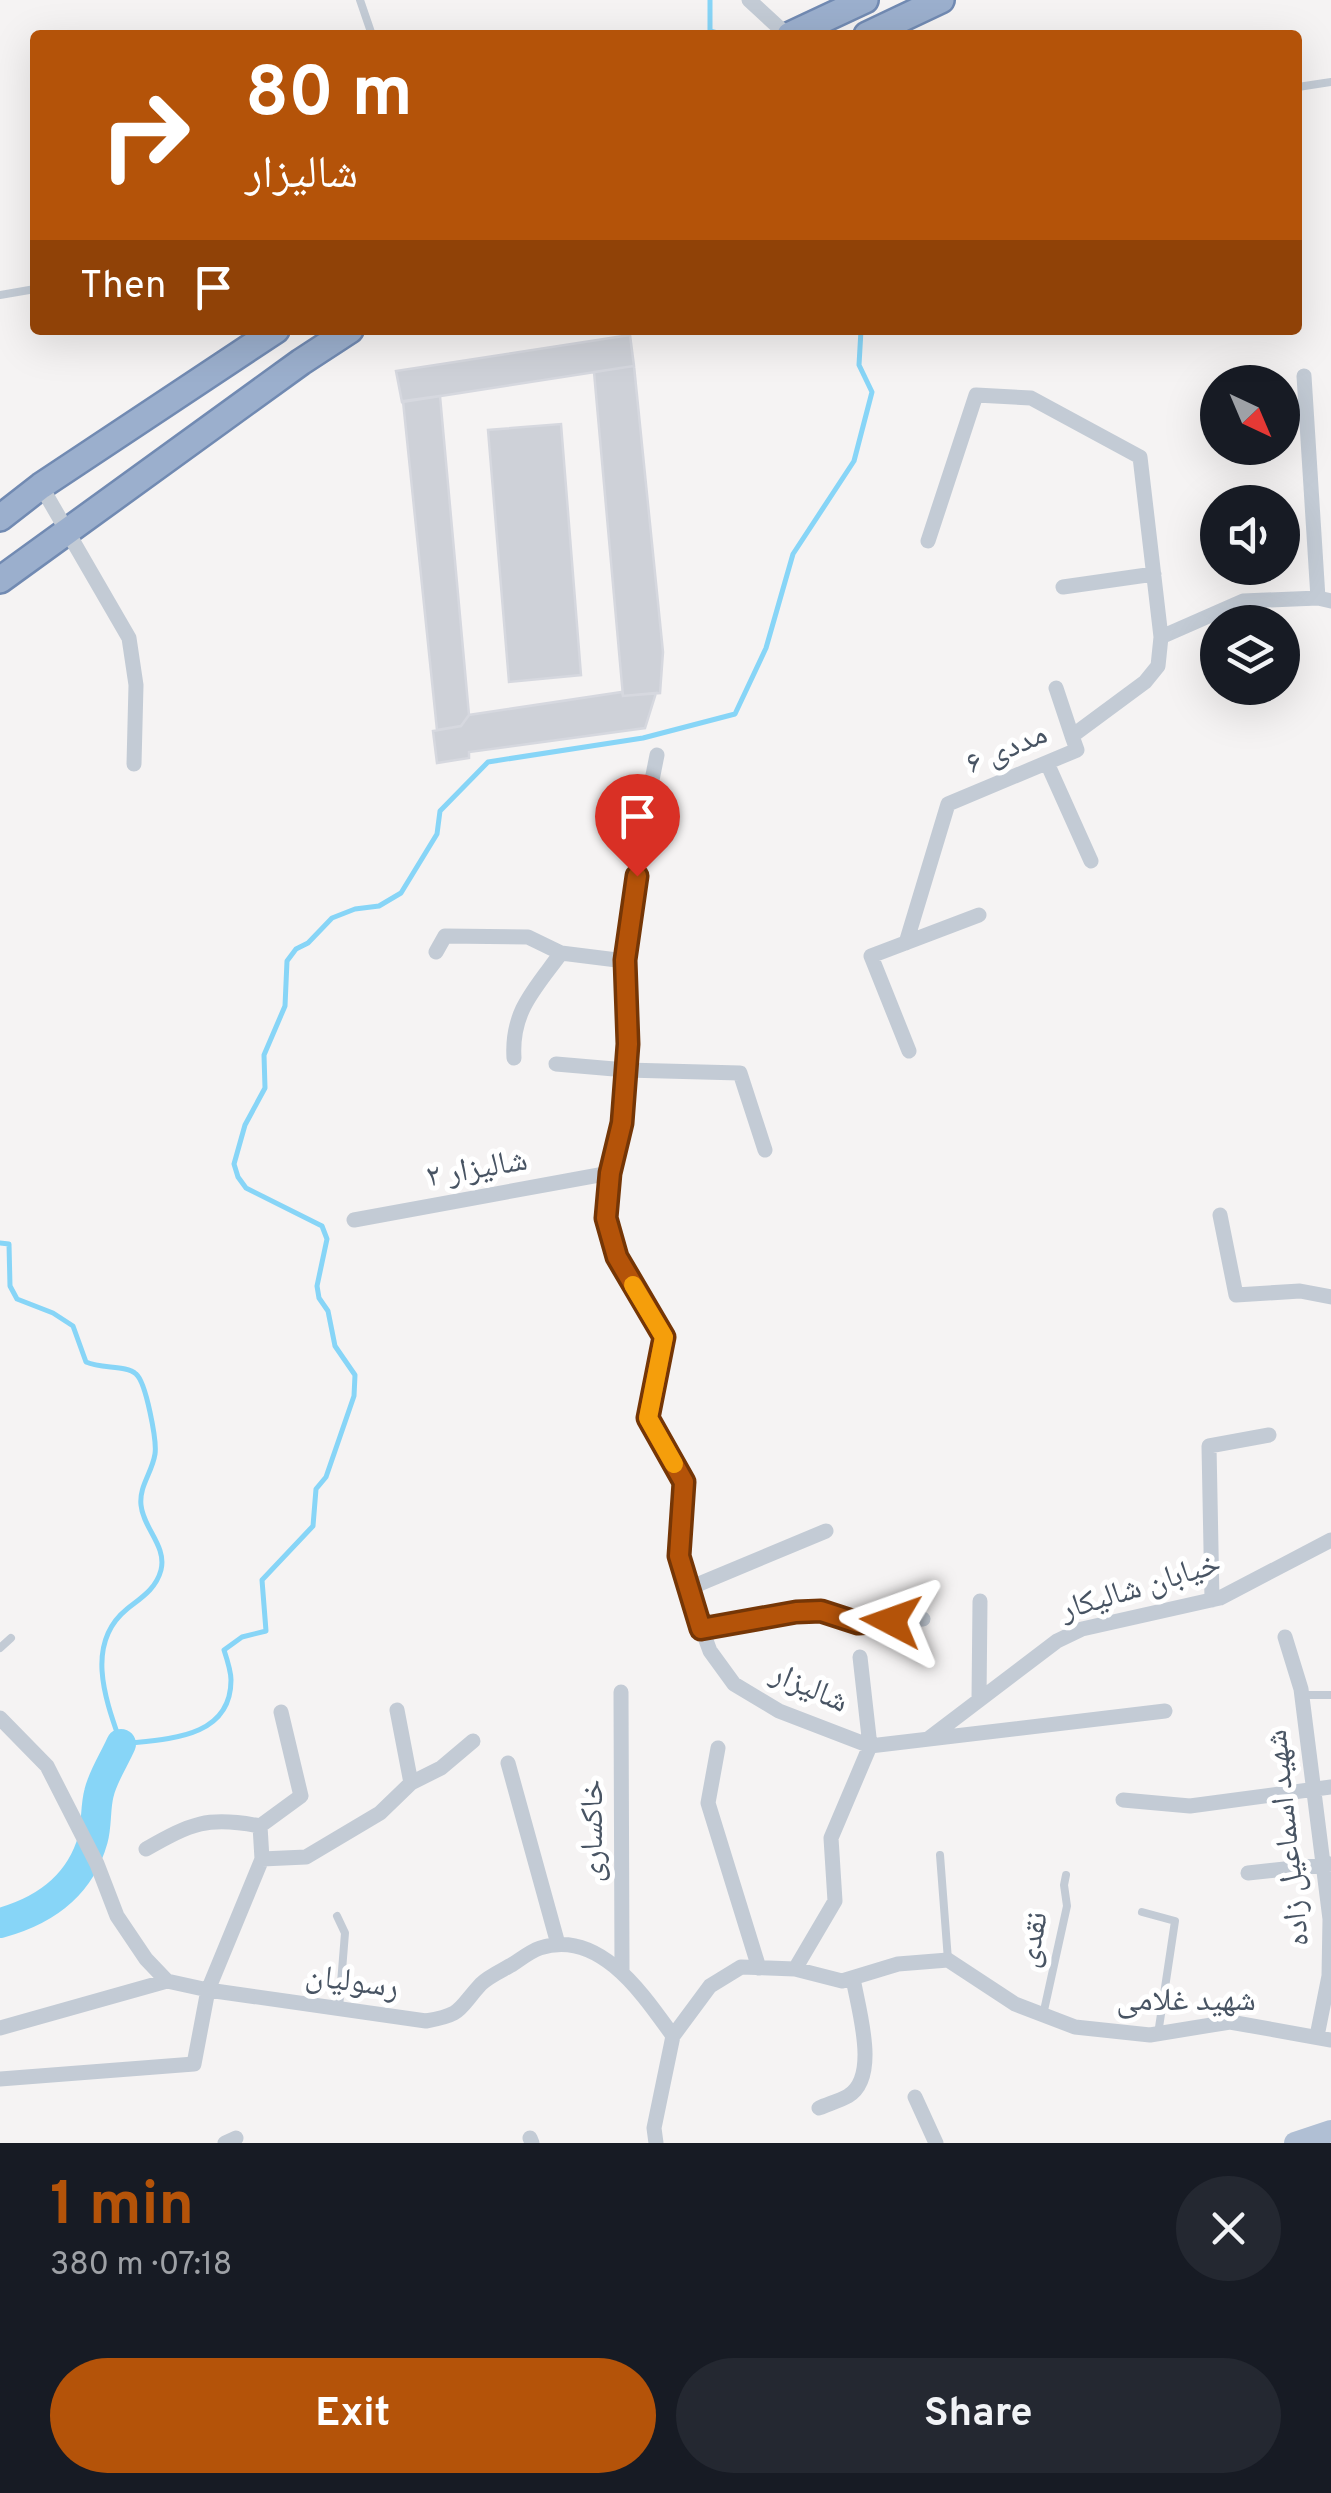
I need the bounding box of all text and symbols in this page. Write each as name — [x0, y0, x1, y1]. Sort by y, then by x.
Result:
text: 80 m — [245, 52, 413, 141]
icon: right — [80, 70, 210, 200]
text: شالیزار — [245, 147, 358, 204]
icon: arrive — [186, 260, 241, 315]
text: Then — [80, 263, 166, 312]
north arrow — [1200, 365, 1300, 465]
map controls — [1200, 365, 1300, 705]
button: sound — [1200, 485, 1300, 585]
button: layers — [1200, 605, 1300, 705]
street label: مددی ۶ — [960, 715, 1054, 785]
pin — [595, 774, 680, 877]
icon: arrive — [610, 789, 665, 844]
street label: شالیزار ۲ — [423, 1141, 531, 1199]
street label: خیابان شالیکار — [1055, 1545, 1226, 1632]
position arrow — [839, 1569, 943, 1673]
street label: شالیزار — [763, 1654, 854, 1724]
street label: شهید اسماعیل زاده — [1258, 1728, 1320, 1948]
street label: خاکساری — [574, 1779, 614, 1883]
street label: نقدی — [1009, 1909, 1059, 1971]
street label: رسولیان — [303, 1957, 401, 2009]
street label: شهید غلامی — [1116, 1982, 1256, 2022]
text: 1 min — [50, 2170, 194, 2246]
button: close — [1176, 2176, 1281, 2281]
text: 380 m · 07:18 — [50, 2246, 232, 2286]
button: Exit — [50, 2358, 656, 2473]
button: Share — [676, 2358, 1281, 2473]

